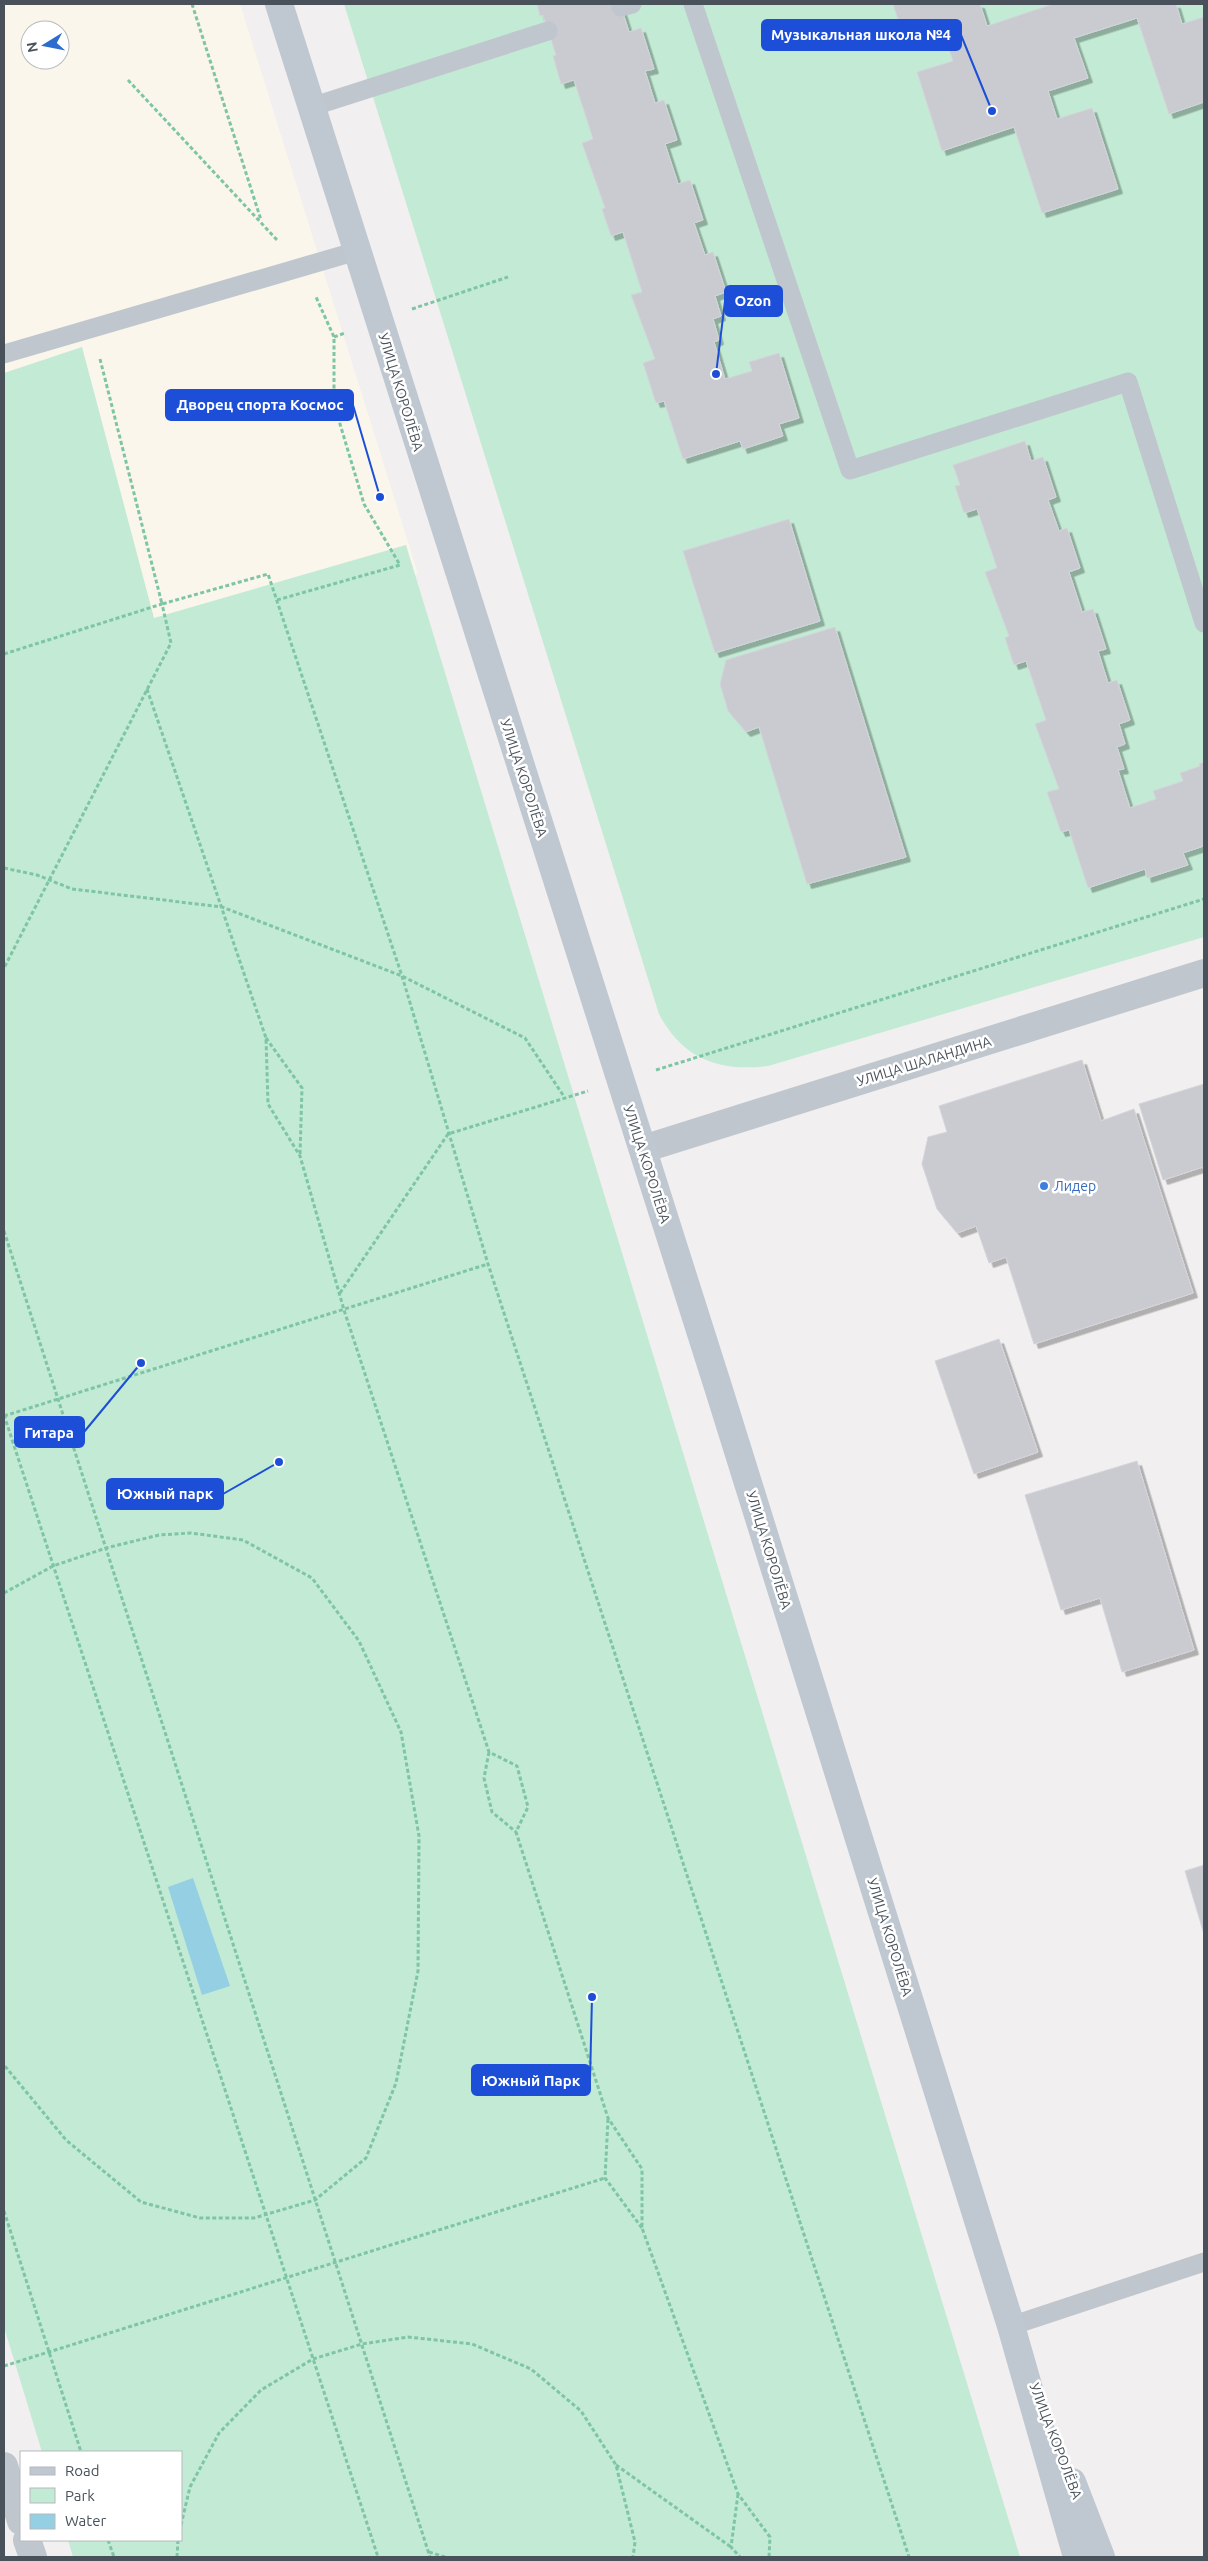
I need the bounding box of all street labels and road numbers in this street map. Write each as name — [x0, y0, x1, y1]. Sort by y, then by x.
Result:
street label: УЛИЦА КОРОЛЁВА — [375, 331, 427, 453]
street label: УЛИЦА КОРОЛЁВА — [497, 717, 551, 839]
street label: УЛИЦА ШАЛАНДИНА — [855, 1033, 993, 1089]
street label: УЛИЦА КОРОЛЁВА — [620, 1103, 674, 1225]
street label: УЛИЦА КОРОЛЁВА — [743, 1489, 795, 1611]
street label: УЛИЦА КОРОЛЁВА — [864, 1876, 916, 1998]
street label: УЛИЦА КОРОЛЁВА — [1026, 2381, 1086, 2501]

